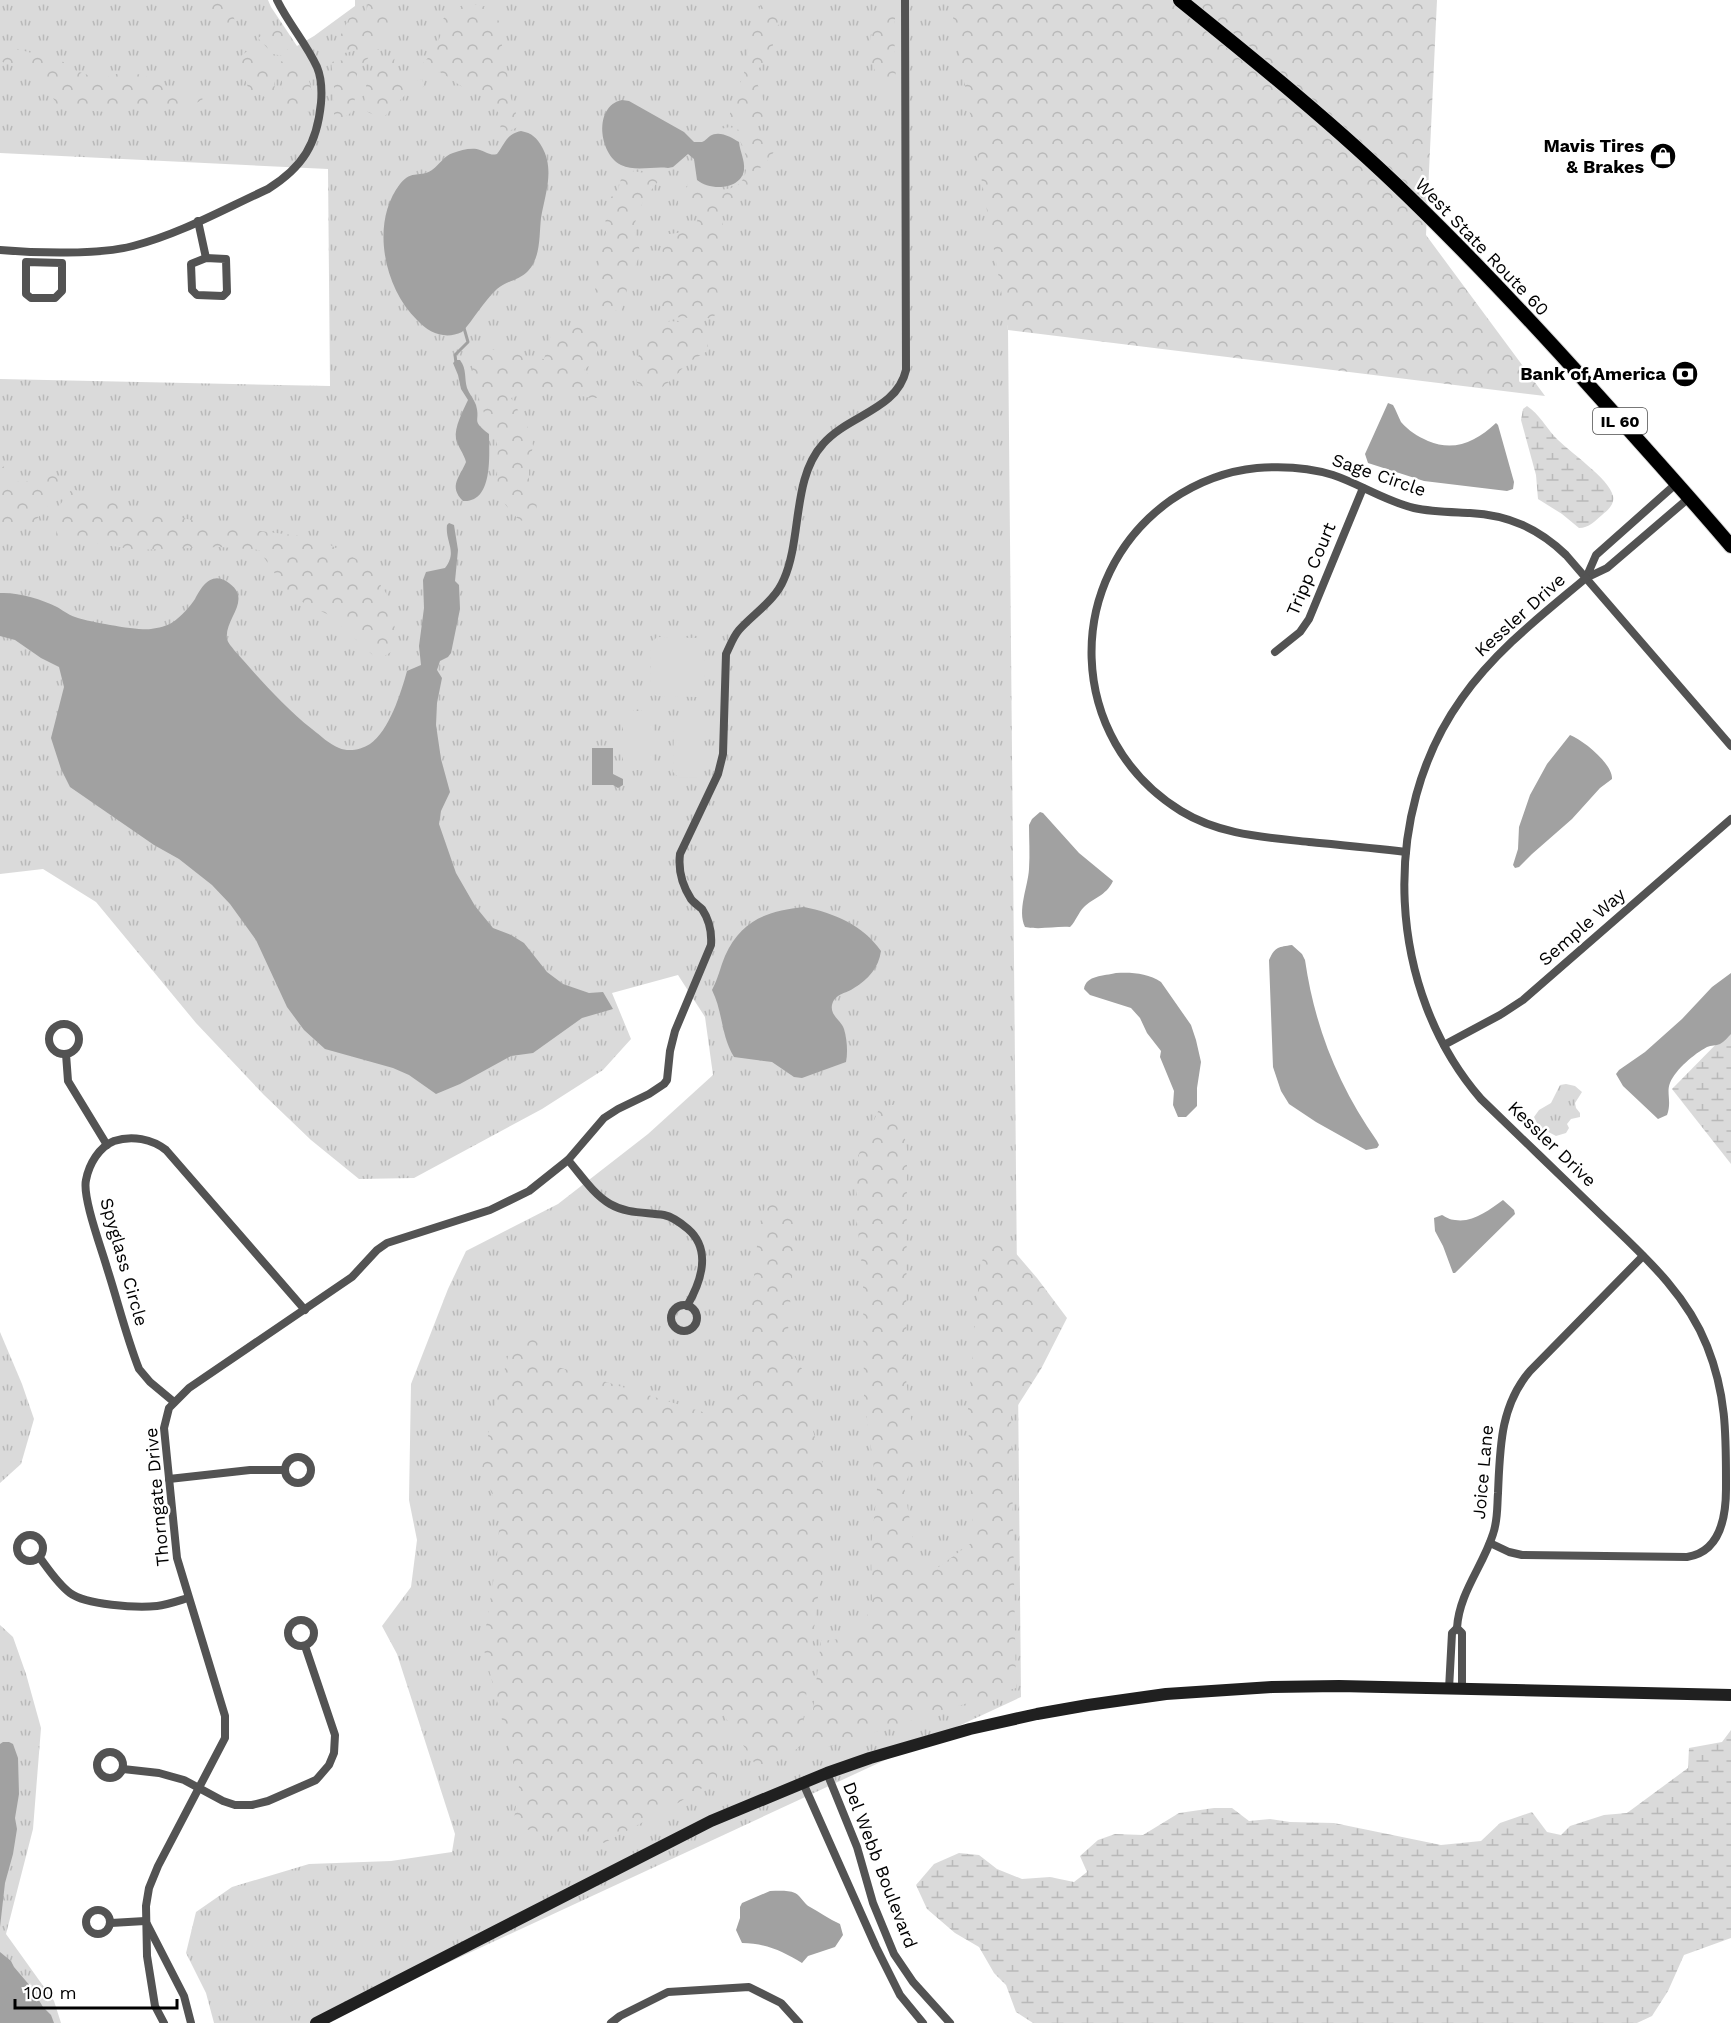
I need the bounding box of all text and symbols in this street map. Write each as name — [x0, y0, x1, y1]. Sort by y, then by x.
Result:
place label: Mavis Tires & Brakes — [1543, 135, 1644, 177]
shop icon: Mavis Tires & Brakes — [1648, 141, 1678, 171]
street label: West State Route 60 — [1411, 174, 1553, 320]
bank icon: Bank of America — [1670, 359, 1700, 389]
place label: Bank of America — [1520, 363, 1667, 384]
road number: IL 60 — [1593, 408, 1647, 434]
street label: Sage Circle — [1330, 449, 1429, 500]
street label: Tripp Court — [1282, 519, 1340, 619]
street label: Kessler Drive — [1470, 569, 1569, 661]
street label: Semple Way — [1534, 883, 1630, 970]
street label: Kessler Drive — [1504, 1096, 1601, 1191]
street label: Spyglass Circle — [96, 1195, 153, 1328]
street label: Joice Lane — [1468, 1424, 1497, 1520]
street label: Thorngate Drive — [140, 1427, 173, 1567]
street label: Del Webb Boulevard — [839, 1779, 922, 1951]
scale bar — [15, 1972, 177, 2010]
text: 100 m — [24, 1982, 77, 2003]

